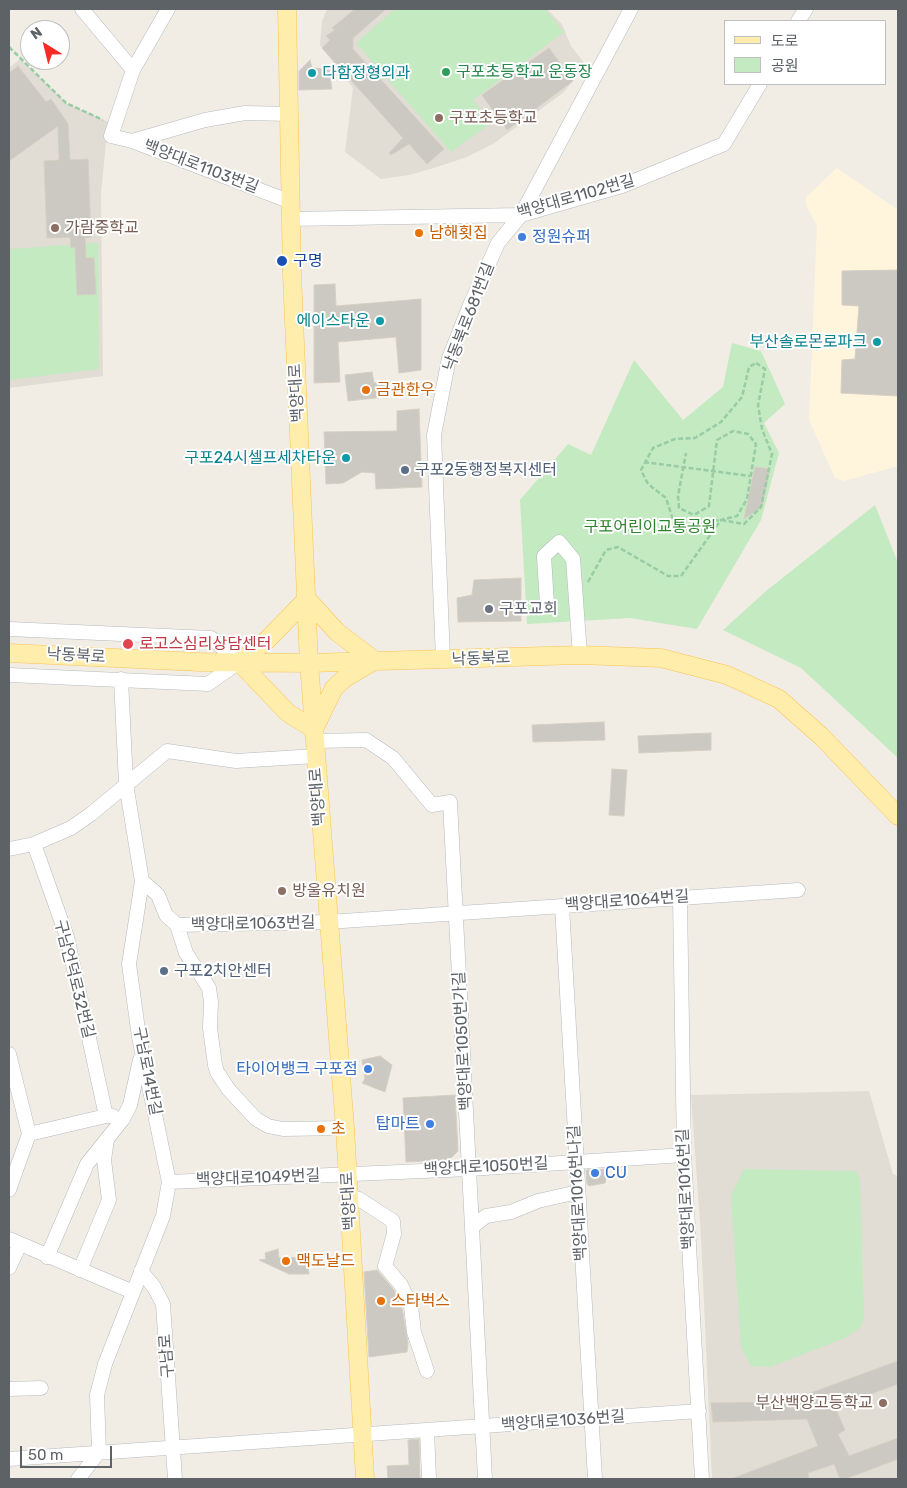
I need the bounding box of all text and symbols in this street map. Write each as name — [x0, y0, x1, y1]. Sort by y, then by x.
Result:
north arrow — [20, 20, 70, 70]
legend — [724, 20, 887, 85]
text: N — [27, 23, 46, 43]
text: 도로 — [771, 32, 799, 50]
text: 공원 — [771, 57, 799, 75]
place label: 구포초등학교 운동장 — [456, 62, 592, 82]
place label: 다함정형외과 — [322, 63, 410, 83]
marker: 구포초등학교 운동장 — [440, 66, 452, 78]
marker: 다함정형외과 — [306, 67, 318, 79]
place label: 구포초등학교 — [449, 108, 537, 128]
marker: 구포초등학교 — [433, 112, 445, 124]
street label: 백양대로1103번길 — [141, 136, 261, 198]
street label: 백양대로1102번길 — [515, 171, 637, 223]
place label: 가람중학교 — [65, 218, 139, 238]
marker: 가람중학교 — [49, 222, 61, 234]
place label: 남해횟집 — [429, 223, 488, 243]
marker: 남해횟집 — [413, 227, 425, 239]
place label: 정원슈퍼 — [532, 227, 591, 247]
marker: 정원슈퍼 — [516, 231, 528, 243]
place label: 구명 — [293, 251, 322, 271]
marker: 구명 — [275, 254, 289, 268]
street label: 낙동북로681번길 — [439, 260, 499, 374]
place label: 에이스타운 — [296, 311, 370, 331]
marker: 에이스타운 — [374, 315, 386, 327]
place label: 부산솔로몬로파크 — [749, 332, 867, 352]
marker: 부산솔로몬로파크 — [871, 336, 883, 348]
street label: 백양대로 — [286, 363, 308, 423]
place label: 금관한우 — [376, 380, 435, 400]
marker: 금관한우 — [360, 384, 372, 396]
place label: 구포24시셀프세차타운 — [184, 448, 336, 468]
marker: 구포24시셀프세차타운 — [340, 452, 352, 464]
place label: 구포2동행정복지센터 — [415, 460, 557, 480]
marker: 구포2동행정복지센터 — [399, 464, 411, 476]
park label: 구포어린이교통공원 — [584, 517, 716, 537]
place label: 구포교회 — [499, 599, 558, 619]
marker: 구포교회 — [483, 603, 495, 615]
place label: 로고스심리상담센터 — [139, 634, 271, 654]
marker: 로고스심리상담센터 — [121, 637, 135, 651]
street label: 낙동북로 — [46, 645, 106, 667]
street label: 낙동북로 — [451, 648, 511, 670]
street label: 백양대로 — [306, 767, 330, 827]
place label: 방울유치원 — [292, 881, 366, 901]
marker: 방울유치원 — [276, 885, 288, 897]
street label: 백양대로1064번길 — [564, 887, 690, 915]
street label: 백양대로1063번길 — [191, 913, 315, 935]
street label: 구남언덕로32번길 — [50, 917, 98, 1041]
place label: 구포2치안센터 — [174, 961, 272, 981]
marker: 구포2치안센터 — [158, 965, 170, 977]
street label: 백양대로1050번가길 — [450, 971, 476, 1111]
street label: 구남로14번길 — [129, 1025, 165, 1117]
place label: 타이어뱅크 구포점 — [236, 1059, 358, 1079]
marker: 타이어뱅크 구포점 — [362, 1063, 374, 1075]
place label: 탑마트 — [376, 1114, 420, 1134]
marker: 탑마트 — [424, 1118, 436, 1130]
place label: 초 — [331, 1119, 346, 1139]
marker: 초 — [315, 1123, 327, 1135]
street label: 백양대로1016번나길 — [565, 1124, 591, 1262]
street label: 백양대로1016번길 — [673, 1128, 699, 1250]
street label: 백양대로1050번길 — [423, 1154, 549, 1180]
place label: CU — [605, 1163, 627, 1183]
street label: 백양대로1049번길 — [195, 1166, 321, 1190]
marker: CU — [589, 1167, 601, 1179]
street label: 백양대로 — [338, 1171, 360, 1231]
place label: 맥도날드 — [296, 1251, 355, 1271]
marker: 맥도날드 — [280, 1255, 292, 1267]
place label: 스타벅스 — [391, 1291, 450, 1311]
marker: 스타벅스 — [375, 1295, 387, 1307]
street label: 구남로 — [156, 1333, 178, 1379]
place label: 부산백양고등학교 — [755, 1393, 873, 1413]
marker: 부산백양고등학교 — [877, 1397, 889, 1409]
street label: 백양대로1036번길 — [500, 1407, 626, 1435]
scale bar — [22, 1436, 115, 1468]
text: 50 m — [28, 1446, 63, 1464]

